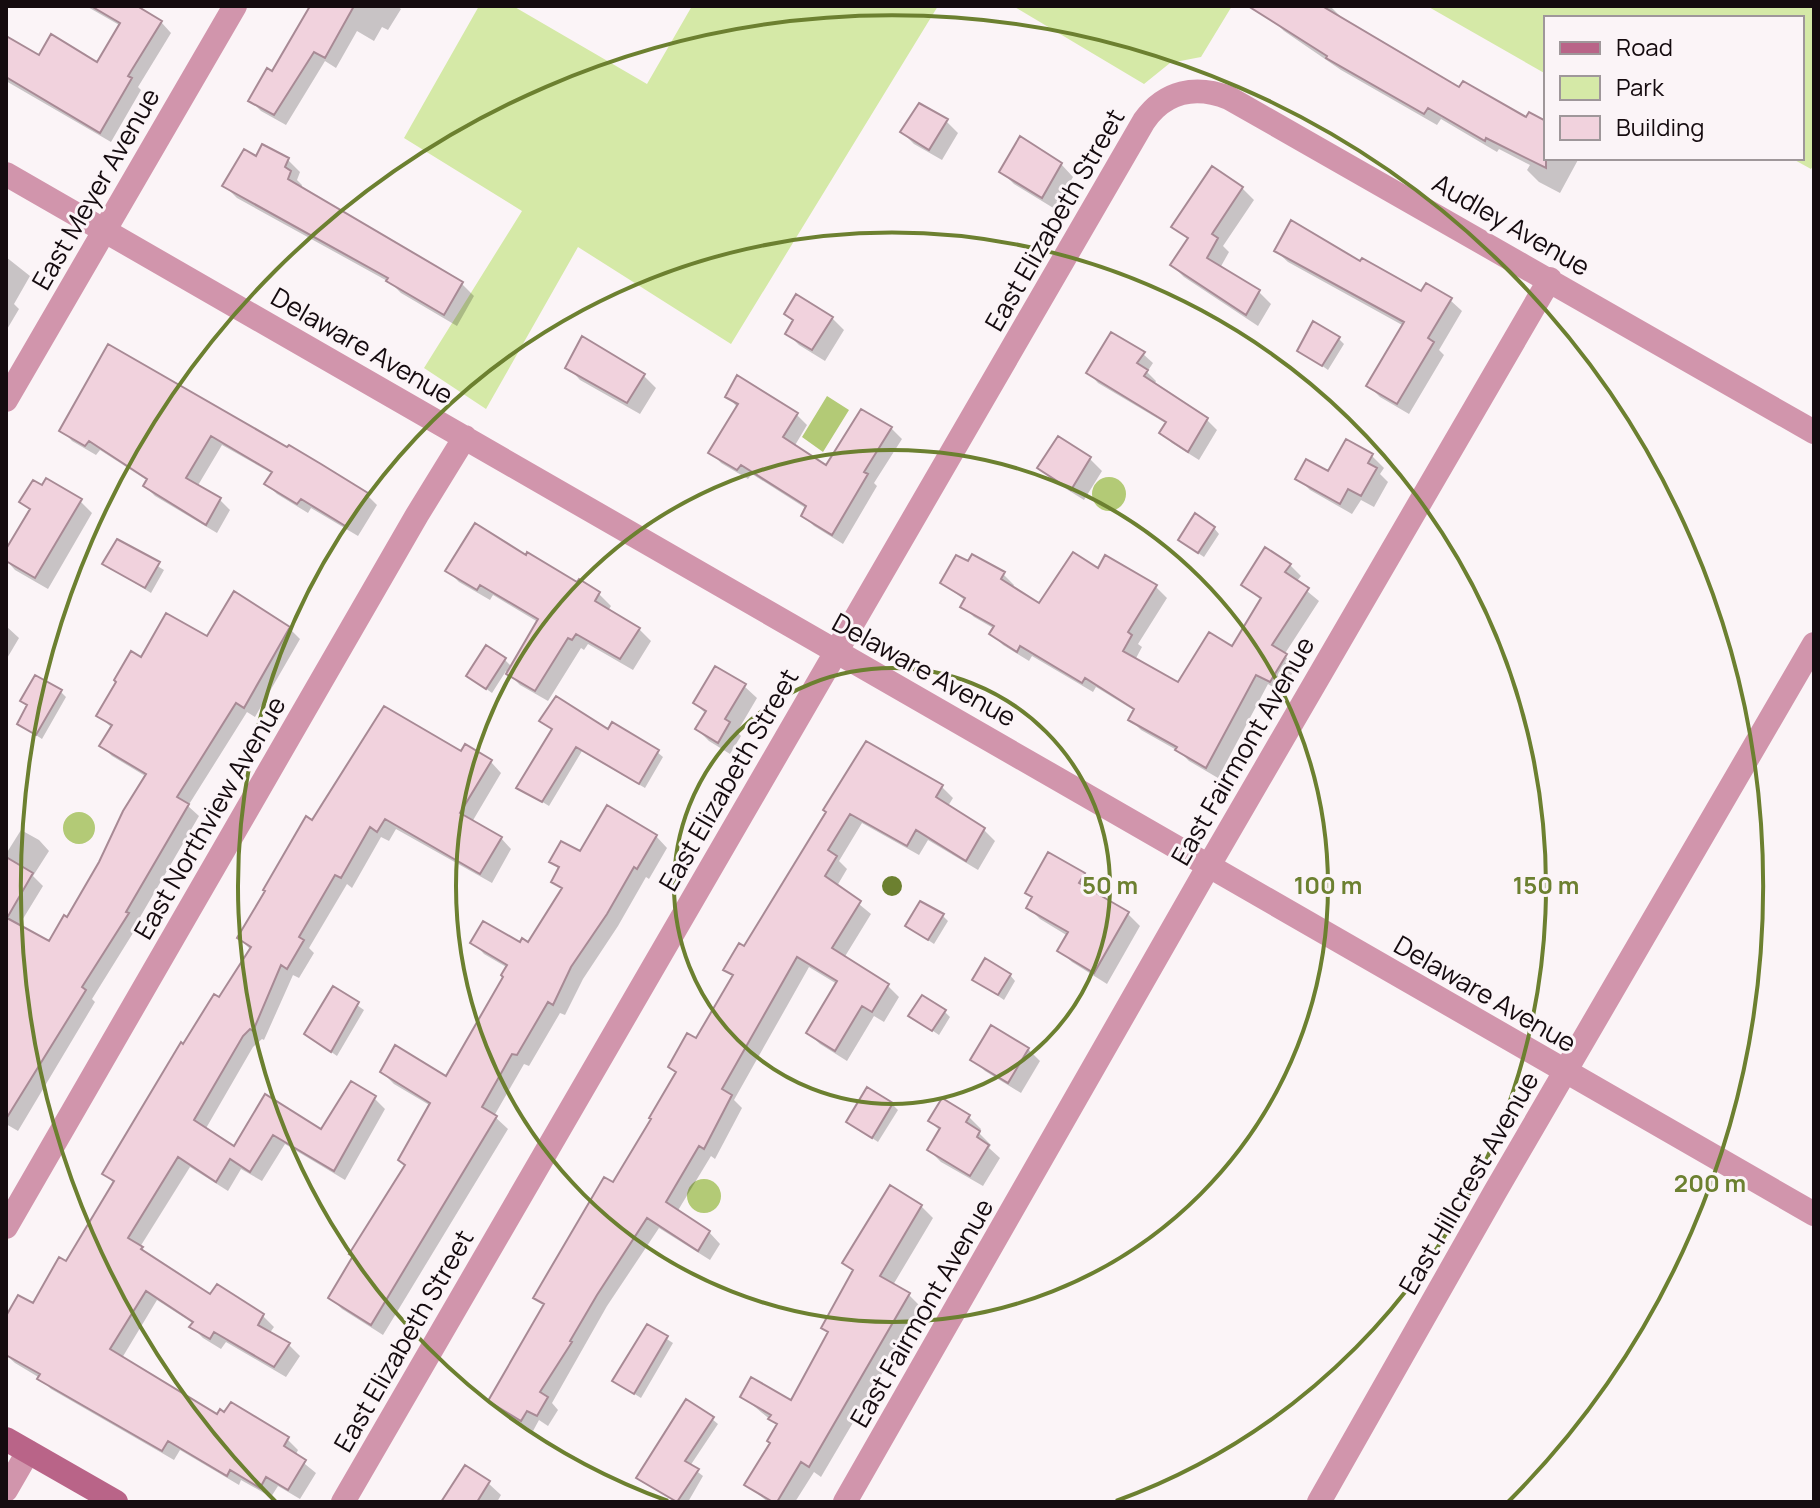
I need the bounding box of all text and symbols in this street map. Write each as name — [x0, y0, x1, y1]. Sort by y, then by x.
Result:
legend — [1544, 16, 1804, 160]
text: Road — [1616, 30, 1673, 63]
text: Park — [1616, 70, 1665, 103]
street label: East Meyer Avenue — [23, 81, 168, 296]
street label: East Elizabeth Street — [976, 102, 1132, 337]
text: Building — [1616, 110, 1704, 143]
street label: Audley Avenue — [1426, 164, 1597, 284]
street label: Delaware Avenue — [265, 278, 460, 412]
street label: Delaware Avenue — [826, 604, 1023, 735]
street label: East Fairmont Avenue — [1162, 630, 1322, 871]
street label: East Elizabeth Street — [650, 662, 806, 897]
street label: East Northview Avenue — [125, 689, 293, 946]
text: 50 m — [1082, 868, 1138, 901]
text: 100 m — [1294, 868, 1362, 901]
text: 150 m — [1513, 868, 1579, 901]
centre of rings — [878, 872, 906, 900]
street label: Delaware Avenue — [1388, 926, 1583, 1060]
street label: East Hillcrest Avenue — [1390, 1065, 1547, 1300]
text: 200 m — [1674, 1166, 1746, 1199]
street label: East Fairmont Avenue — [841, 1192, 1001, 1433]
street label: East Elizabeth Street — [325, 1223, 481, 1458]

